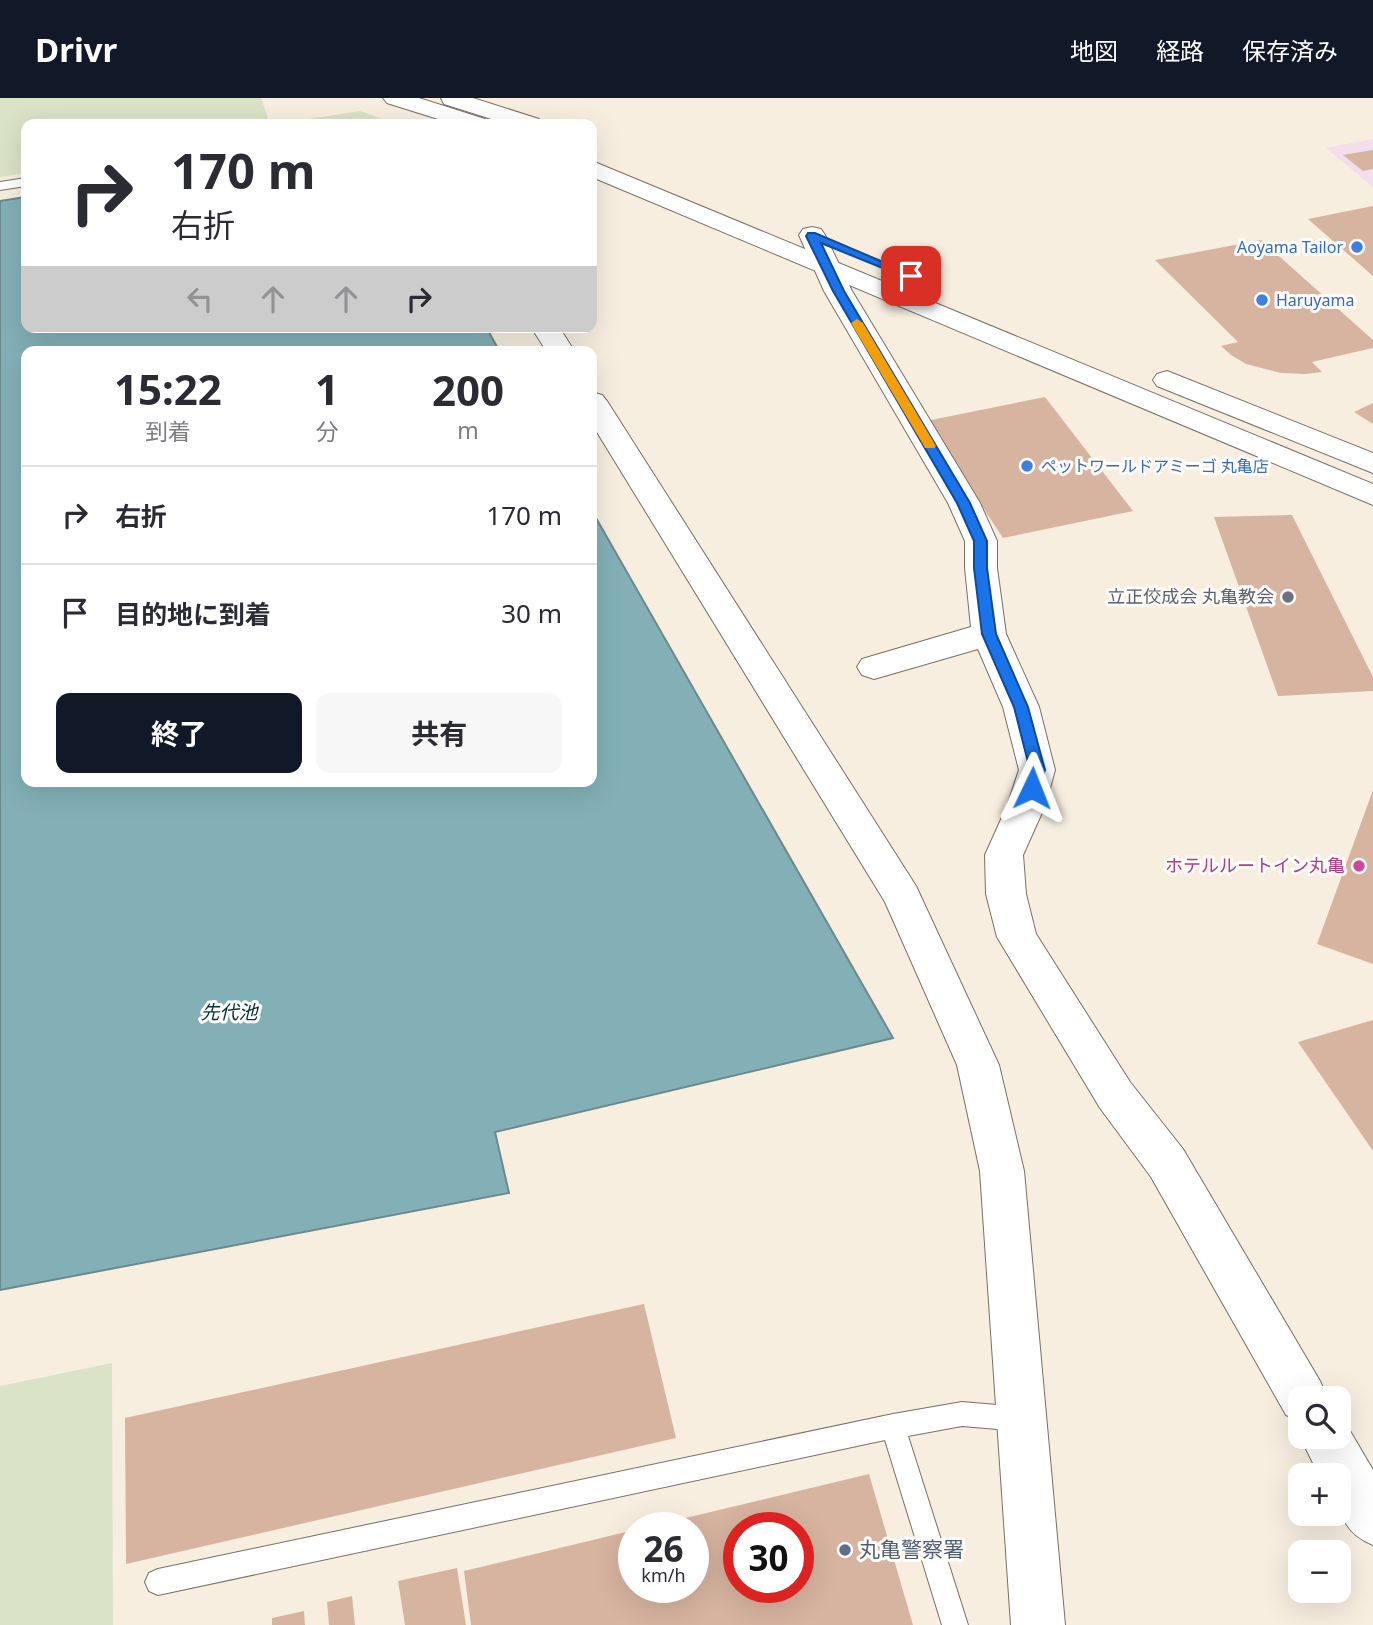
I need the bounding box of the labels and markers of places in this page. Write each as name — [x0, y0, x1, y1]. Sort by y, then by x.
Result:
place label: Aoyama Tailor — [1237, 236, 1343, 258]
marker: Aoyama Tailor — [1349, 239, 1365, 255]
pin — [881, 246, 941, 306]
place label: Haruyama — [1276, 289, 1354, 311]
marker: Haruyama — [1254, 292, 1270, 308]
place label: ペットワールドアミーゴ 丸亀店 — [1041, 455, 1269, 477]
marker: ペットワールドアミーゴ 丸亀店 — [1019, 458, 1035, 474]
place label: 立正佼成会 丸亀教会 — [1107, 584, 1274, 608]
marker: 立正佼成会 丸亀教会 — [1280, 589, 1296, 605]
place label: ホテルルートイン丸亀 — [1165, 853, 1345, 877]
marker: ホテルルートイン丸亀 — [1351, 858, 1367, 874]
place label: 丸亀警察署 — [859, 1535, 964, 1563]
marker: 丸亀警察署 — [837, 1542, 853, 1558]

